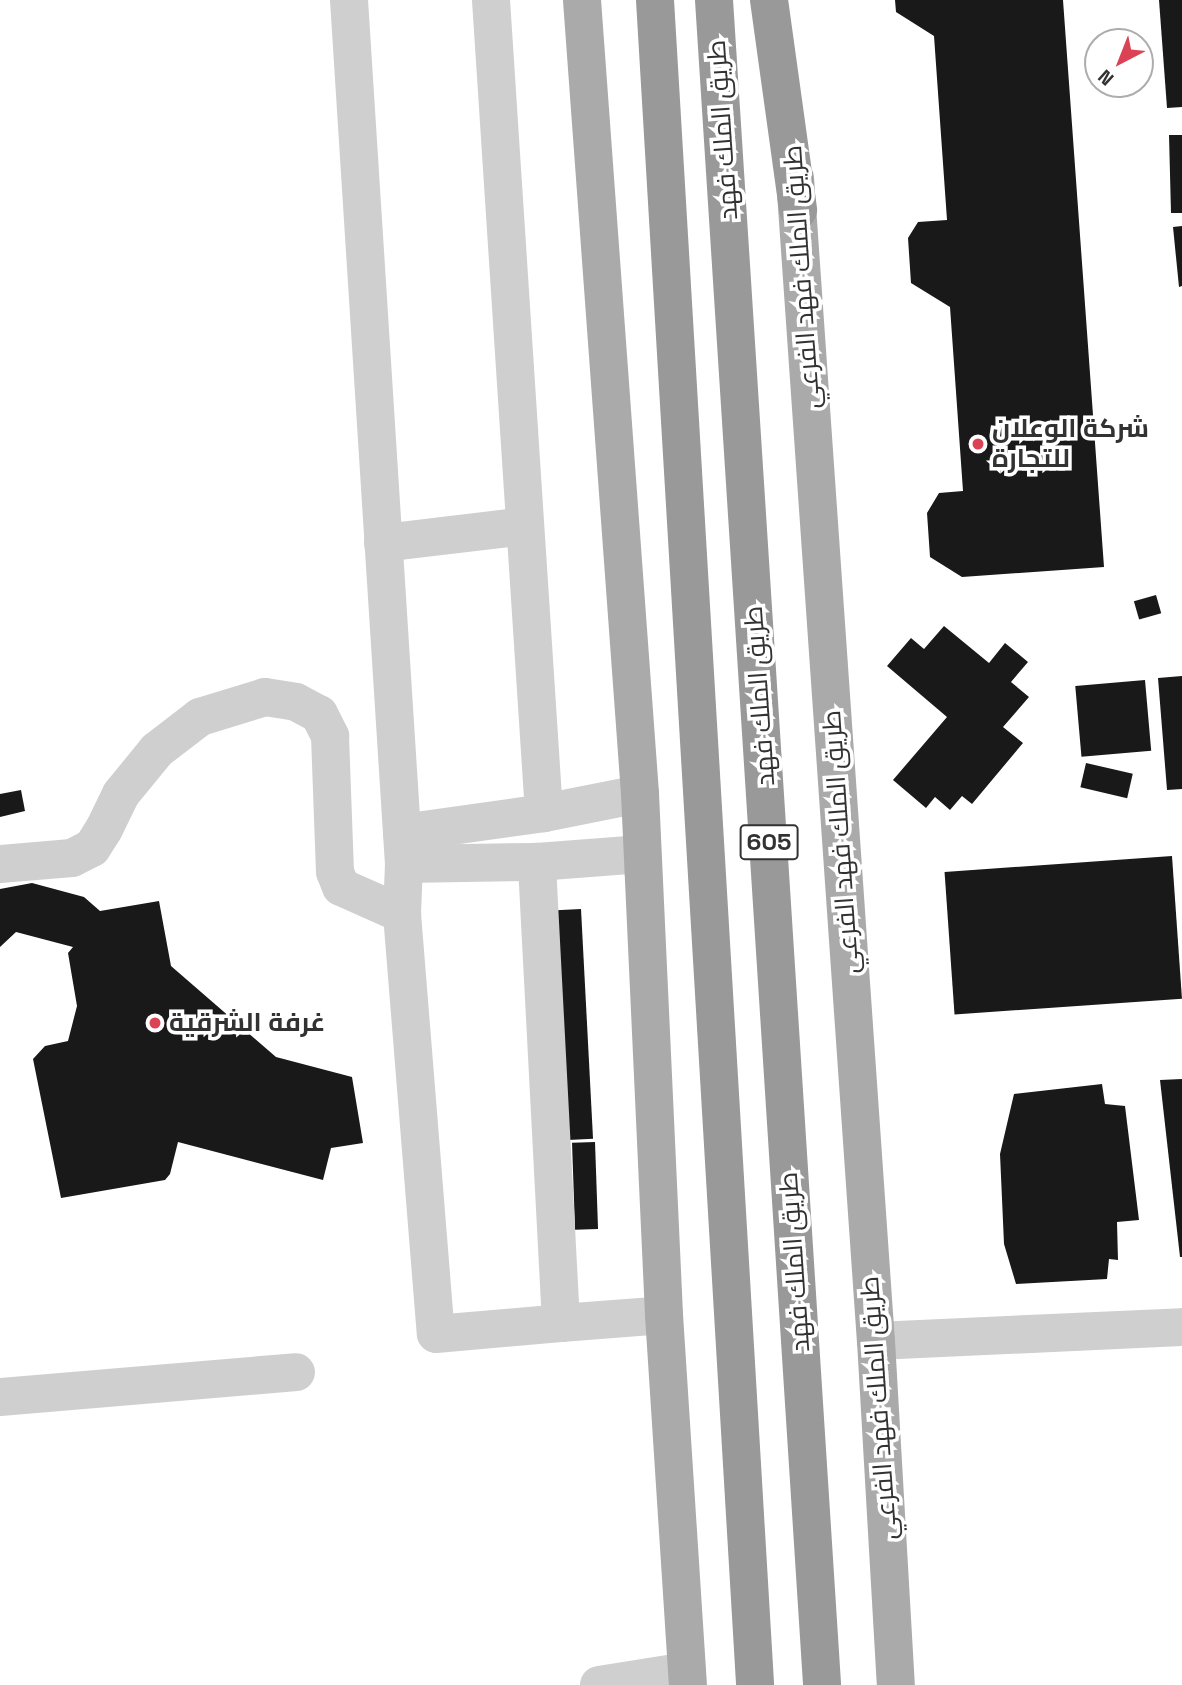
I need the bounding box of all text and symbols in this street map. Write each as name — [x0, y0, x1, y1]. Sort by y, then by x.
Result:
north arrow — [1084, 28, 1154, 98]
street label: طريق الملك فهد — [701, 39, 745, 221]
text: N — [1093, 64, 1119, 91]
street label: طريق الملك فهد الفرعي — [777, 144, 827, 410]
place label: شركة الوعلان للتجارة — [992, 413, 1149, 474]
marker: شركة الوعلان للتجارة — [970, 436, 986, 452]
street label: طريق الملك فهد — [738, 605, 782, 787]
street label: طريق الملك فهد الفرعي — [816, 709, 866, 975]
road number: 605 — [739, 822, 799, 862]
place label: غرفة الشرقية — [169, 1007, 325, 1039]
marker: غرفة الشرقية — [147, 1015, 163, 1031]
street label: طريق الملك فهد — [773, 1171, 817, 1353]
street label: طريق الملك فهد الفرعي — [854, 1275, 904, 1541]

